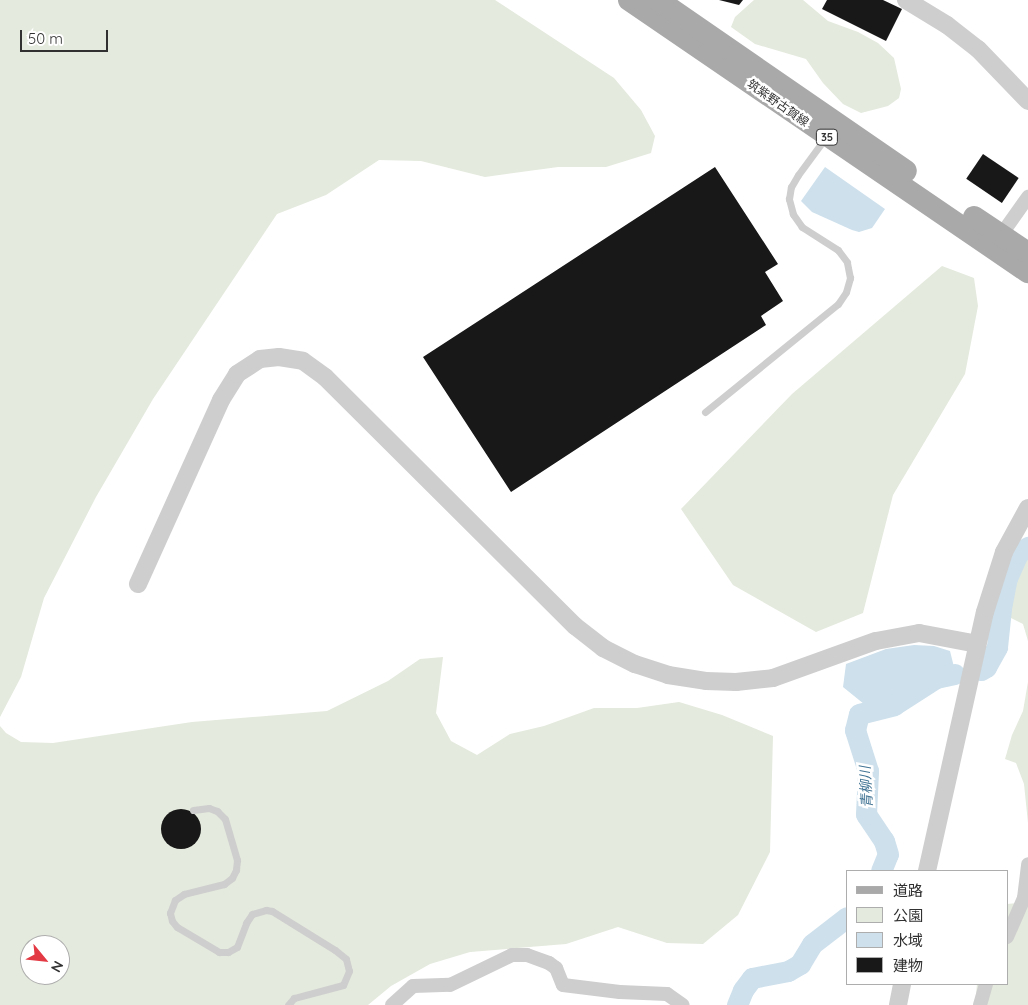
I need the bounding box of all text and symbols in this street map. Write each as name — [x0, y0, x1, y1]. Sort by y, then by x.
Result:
scale bar — [22, 20, 110, 52]
text: 50 m — [28, 29, 63, 48]
street label: 筑紫野古賀線 — [744, 76, 812, 130]
road number: 35 — [816, 128, 838, 146]
water label: 青柳川 — [857, 766, 875, 808]
legend — [846, 870, 1008, 985]
text: 道路 — [893, 881, 923, 900]
text: 公園 — [893, 906, 923, 925]
text: 水域 — [893, 931, 923, 950]
north arrow — [20, 935, 70, 985]
text: 建物 — [893, 956, 923, 975]
text: N — [47, 958, 68, 975]

